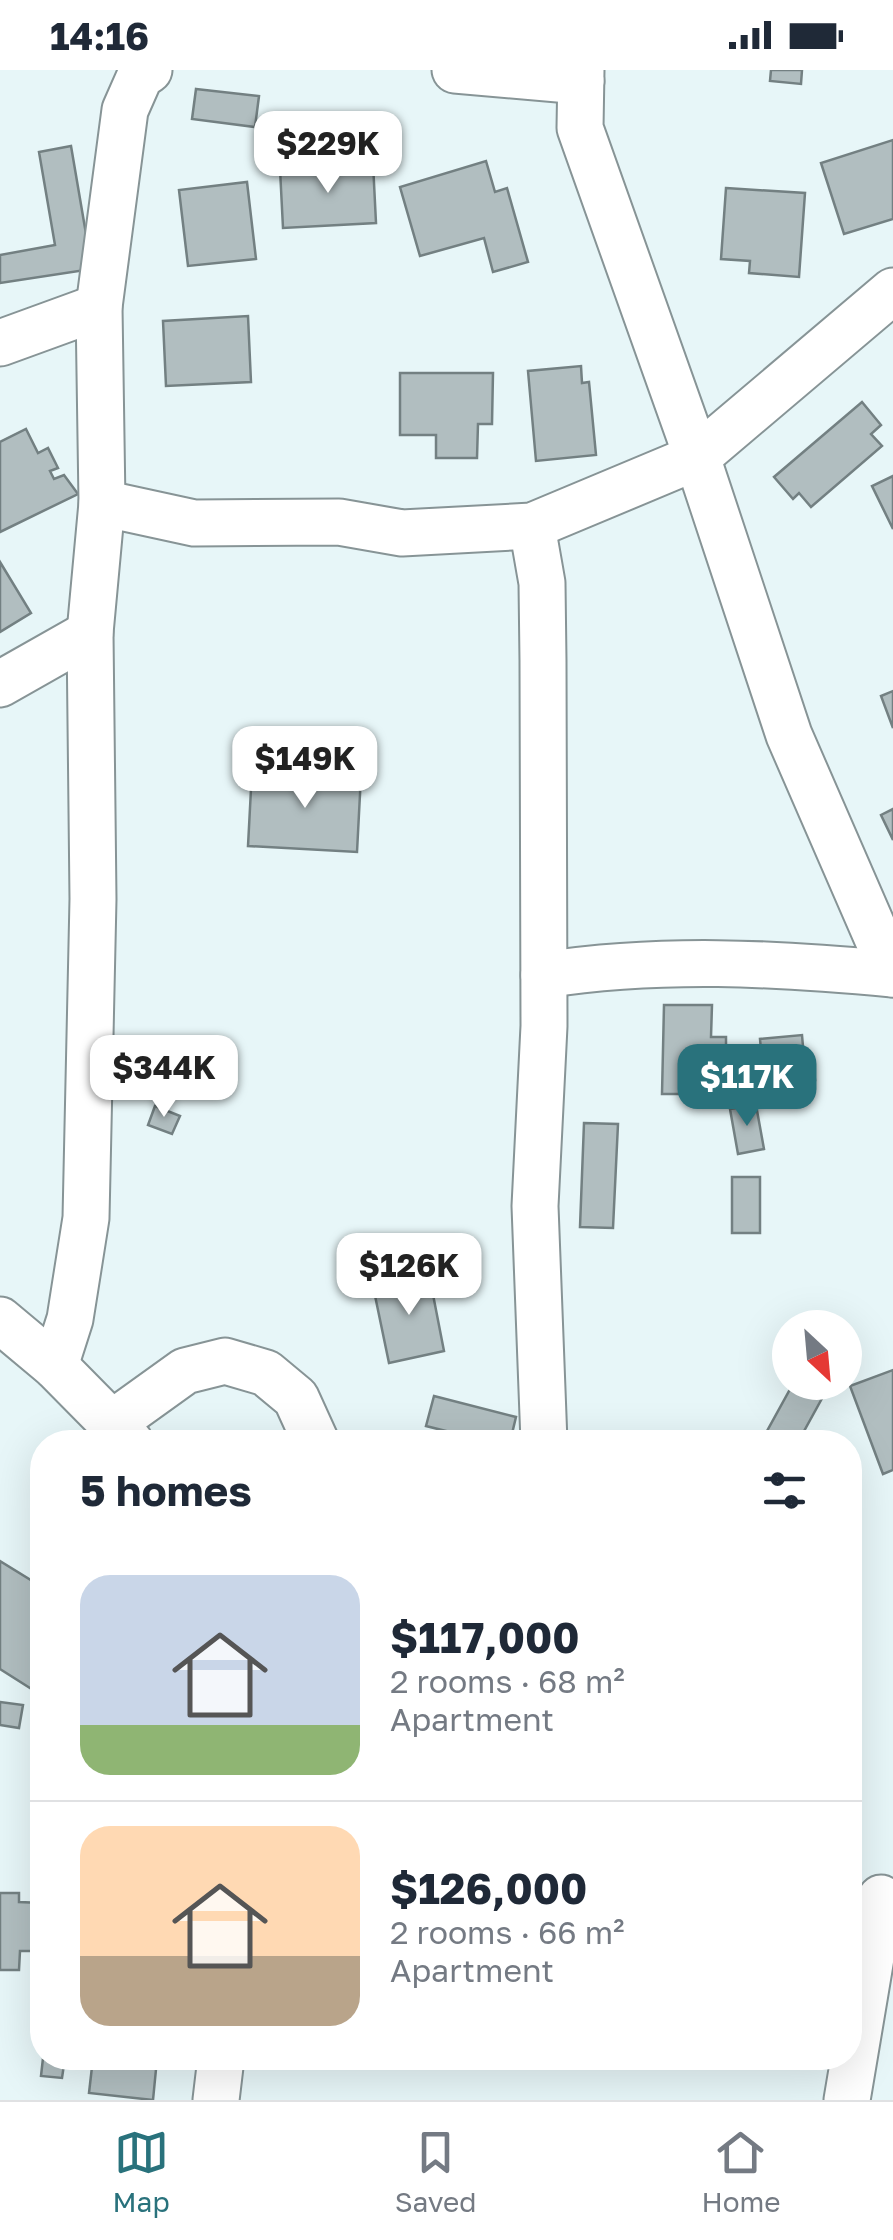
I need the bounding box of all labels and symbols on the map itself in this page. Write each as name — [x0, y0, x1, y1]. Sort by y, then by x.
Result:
pin: $229K — [258, 111, 398, 196]
pin: $149K — [235, 726, 375, 811]
pin: $344K — [94, 1035, 234, 1120]
pin: $117K — [677, 1044, 817, 1129]
pin: $126K — [339, 1233, 479, 1318]
north arrow — [772, 1310, 862, 1400]

